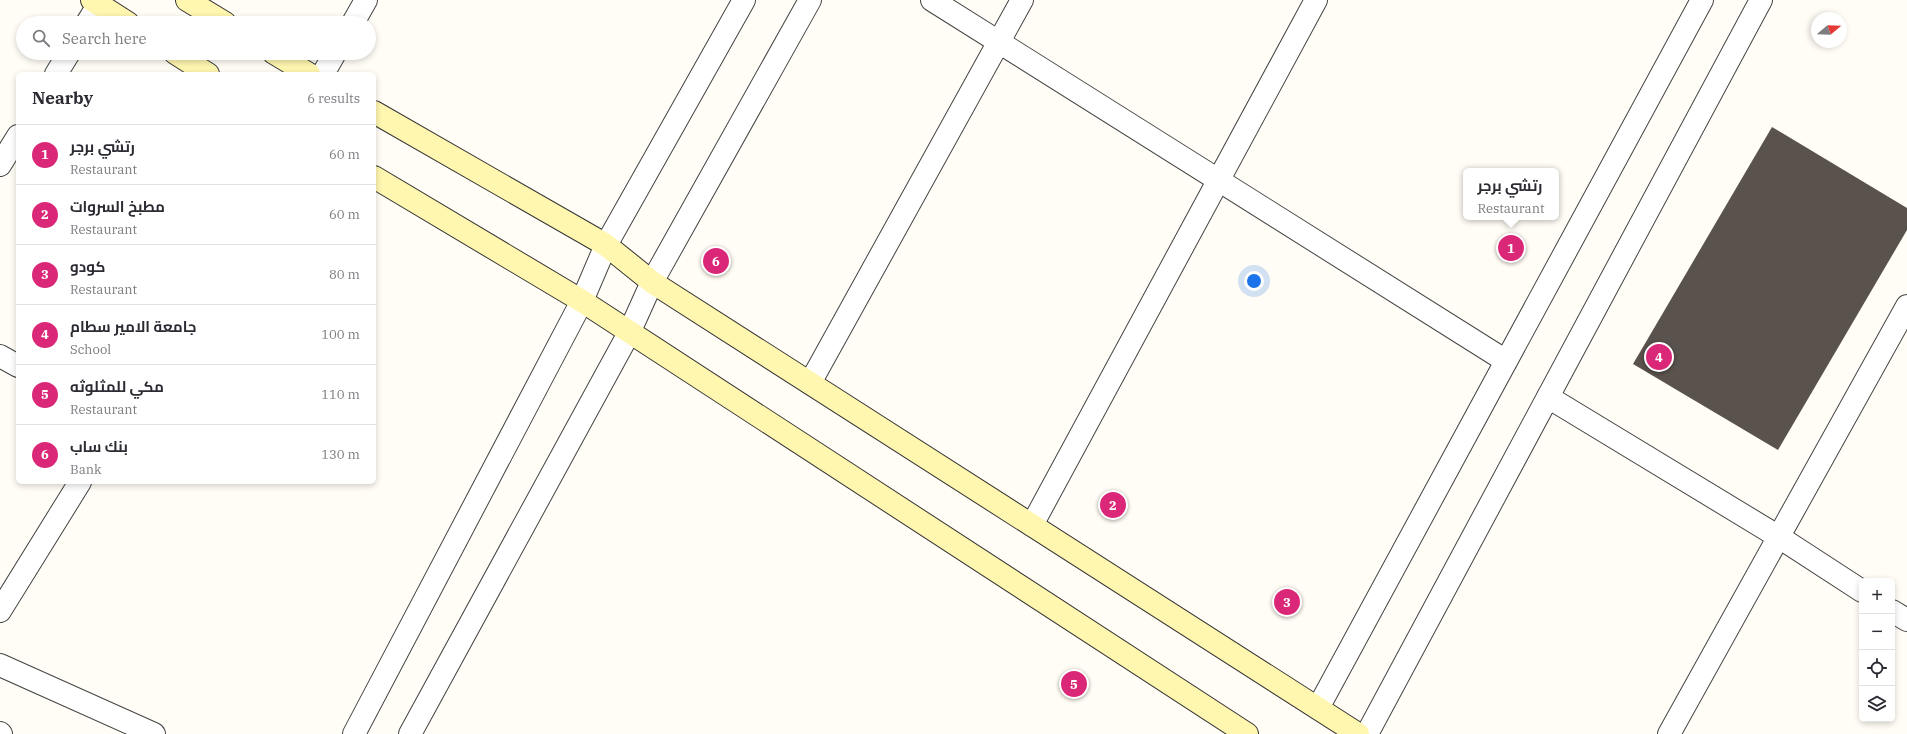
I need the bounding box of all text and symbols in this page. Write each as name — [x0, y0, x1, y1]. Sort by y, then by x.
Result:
north arrow — [1811, 12, 1847, 48]
search box — [16, 16, 376, 60]
icon: search — [30, 27, 52, 49]
text: Search here — [62, 29, 147, 48]
text: Nearby — [32, 87, 93, 109]
text: 6 results — [307, 90, 360, 107]
text: رتشي برجر — [70, 137, 135, 156]
text: 1 — [41, 146, 49, 163]
text: 60 m — [329, 146, 360, 163]
text: Restaurant — [70, 161, 137, 178]
popup — [1463, 168, 1559, 220]
text: رتشي برجر — [1477, 176, 1542, 195]
text: مطبخ السروات — [70, 197, 165, 216]
text: Restaurant — [1477, 200, 1545, 217]
text: 2 — [41, 206, 49, 223]
text: 60 m — [329, 206, 360, 223]
text: Restaurant — [70, 221, 137, 238]
pin: 1 — [1498, 233, 1524, 263]
pin: 6 — [703, 246, 729, 276]
text: كودو — [70, 257, 105, 276]
text: 3 — [41, 266, 49, 283]
text: 80 m — [329, 266, 360, 283]
your location — [1244, 271, 1264, 291]
text: Restaurant — [70, 281, 137, 298]
text: جامعة الامير سطام — [70, 317, 196, 336]
text: 4 — [41, 326, 49, 343]
text: 100 m — [321, 326, 360, 343]
text: School — [70, 341, 111, 358]
pin: 4 — [1646, 342, 1672, 372]
text: مكي للمثلوثه — [70, 377, 164, 396]
text: 5 — [41, 386, 49, 403]
text: 110 m — [321, 386, 360, 403]
text: Restaurant — [70, 401, 137, 418]
text: بنك ساب — [70, 437, 128, 456]
text: 6 — [41, 446, 49, 463]
text: 130 m — [321, 446, 360, 463]
text: Bank — [70, 461, 102, 478]
pin: 2 — [1100, 490, 1126, 520]
map controls — [1859, 578, 1895, 722]
button: + — [1859, 578, 1895, 614]
pin: 3 — [1274, 587, 1300, 617]
button: − — [1859, 614, 1895, 650]
button: locate — [1859, 650, 1895, 686]
pin: 5 — [1061, 669, 1087, 699]
button: layers — [1859, 686, 1895, 722]

